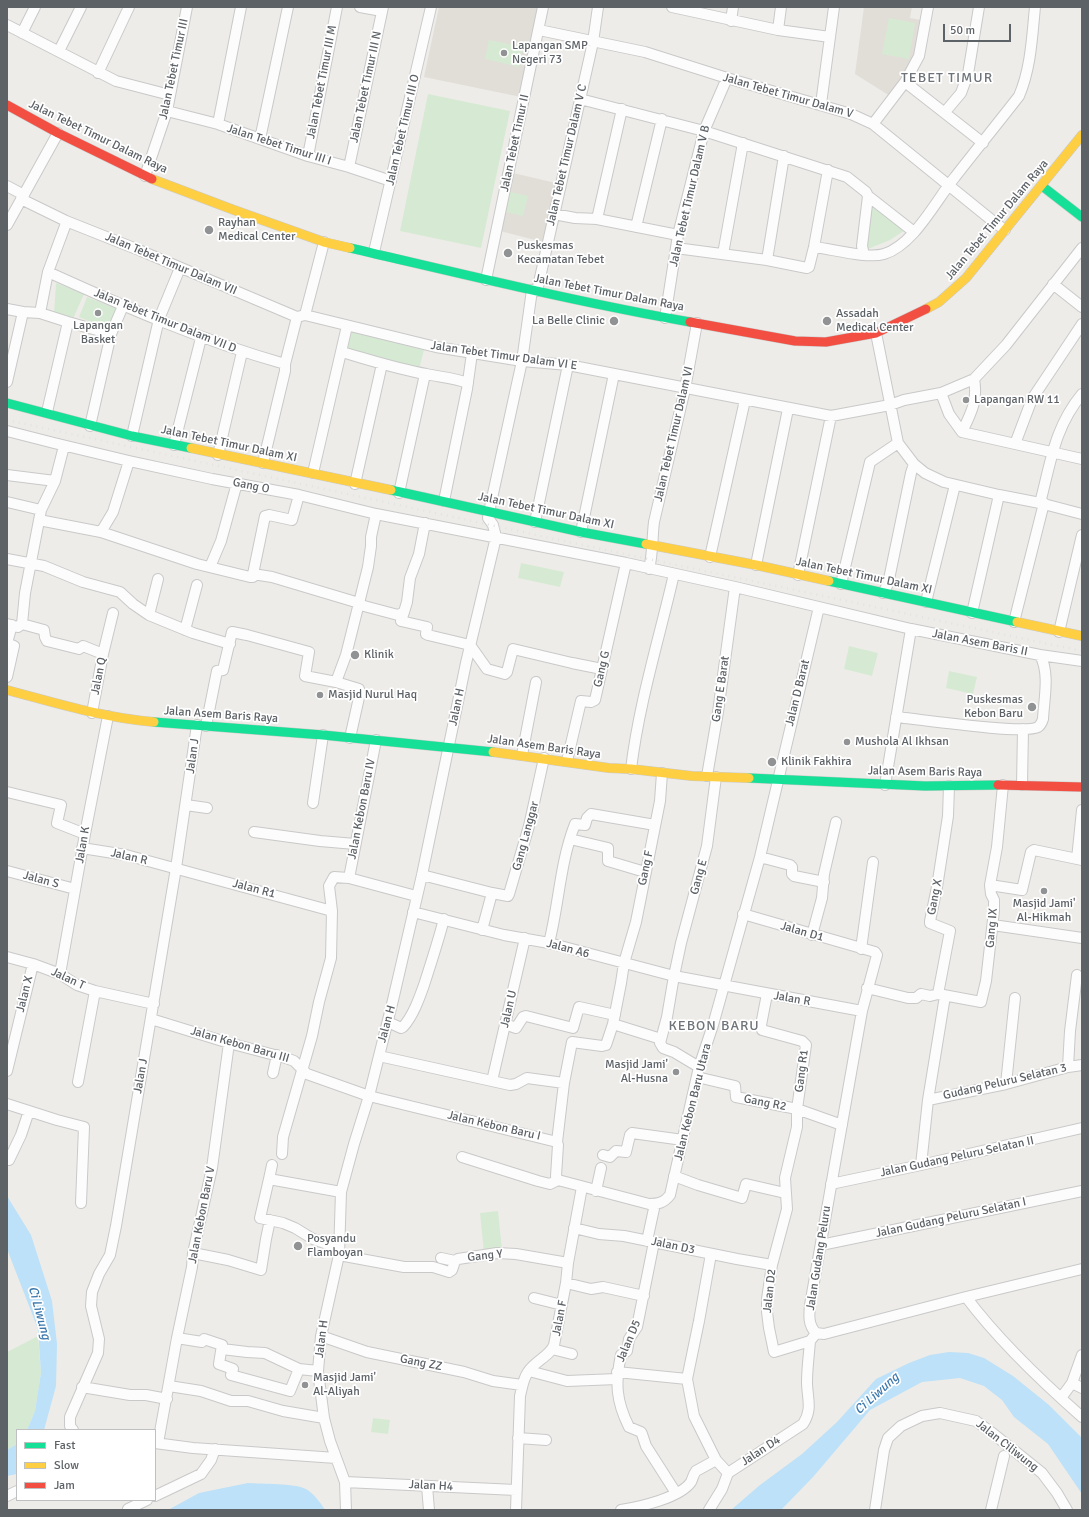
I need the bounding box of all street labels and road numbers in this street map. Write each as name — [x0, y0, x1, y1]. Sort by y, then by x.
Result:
street label: Jalan Tebet Timur III — [156, 17, 192, 121]
street label: Jalan Tebet Timur III M — [304, 24, 340, 140]
street label: Jalan Tebet Timur III N — [347, 30, 385, 144]
street label: Jalan Tebet Timur Dalam V — [721, 70, 855, 122]
street label: Jalan Tebet Timur III O — [383, 73, 423, 187]
street label: Jalan Tebet Timur Dalam V C — [544, 83, 590, 227]
street label: Jalan Tebet Timur II — [498, 93, 532, 193]
street label: Jalan Tebet Timur Dalam Raya — [26, 97, 170, 177]
street label: Jalan Tebet Timur III I — [225, 121, 333, 169]
street label: Jalan Tebet Timur Dalam V B — [667, 124, 713, 268]
street label: Jalan Tebet Timur Dalam Raya — [942, 157, 1052, 283]
street label: Jalan Tebet Timur Dalam VII — [103, 230, 239, 298]
street label: Jalan Tebet Timur Dalam Raya — [533, 271, 685, 315]
street label: Jalan Tebet Timur Dalam VII D — [92, 286, 238, 356]
street label: Jalan Tebet Timur Dalam VI E — [430, 339, 578, 373]
street label: Jalan Tebet Timur Dalam VI — [651, 365, 697, 503]
street label: Jalan Tebet Timur Dalam XI — [160, 423, 298, 465]
street label: Gang O — [231, 475, 271, 497]
street label: Jalan Tebet Timur Dalam XI — [477, 490, 615, 532]
street label: Jalan Tebet Timur Dalam XI — [795, 555, 933, 597]
street label: Jalan Asem Baris II — [931, 627, 1029, 659]
street label: Gang G — [591, 649, 613, 689]
street label: Gang E Barat — [709, 655, 733, 723]
street label: Jalan Q — [88, 656, 110, 696]
street label: Jalan D Barat — [783, 658, 813, 728]
street label: Jalan H — [446, 687, 468, 727]
street label: Jalan Asem Baris Raya — [163, 704, 279, 726]
street label: Jalan Asem Baris Raya — [486, 732, 602, 762]
street label: Jalan J — [183, 737, 203, 775]
street label: Jalan Kebon Baru IV — [345, 758, 379, 860]
street label: Jalan Asem Baris Raya — [868, 764, 982, 780]
street label: Gang Langgar — [510, 800, 542, 872]
street label: Jalan K — [73, 825, 93, 865]
street label: Jalan R — [109, 846, 149, 868]
street label: Gang F — [635, 849, 657, 887]
street label: Gang E — [687, 858, 711, 896]
street label: Jalan S — [21, 868, 61, 892]
street label: Jalan R1 — [231, 876, 277, 902]
street label: Gang X — [924, 878, 946, 916]
street label: Gang IX — [983, 908, 1001, 948]
street label: Jalan D1 — [779, 919, 825, 945]
street label: Jalan A6 — [545, 936, 591, 962]
street label: Jalan T — [49, 965, 87, 993]
street label: Jalan X — [14, 974, 36, 1014]
street label: Jalan U — [498, 989, 520, 1029]
street label: Jalan R — [772, 989, 812, 1009]
street label: Jalan H — [375, 1004, 399, 1044]
street label: Jalan Kebon Baru III — [189, 1024, 291, 1066]
street label: Jalan Kebon Baru Utara — [671, 1042, 715, 1162]
street label: Gang R1 — [792, 1049, 812, 1093]
street label: Jalan J — [131, 1057, 151, 1095]
street label: Gudang Peluru Selatan 3 — [942, 1061, 1068, 1103]
street label: Gang R2 — [743, 1092, 787, 1114]
street label: Jalan Kebon Baru I — [446, 1108, 542, 1144]
street label: Jalan Gudang Peluru Selatan II — [879, 1134, 1035, 1180]
street label: Jalan Kebon Baru V — [186, 1165, 218, 1265]
street label: Jalan Gudang Peluru Selatan I — [874, 1195, 1028, 1241]
street label: Jalan Gudang Peluru — [804, 1205, 834, 1311]
street label: Jalan D3 — [650, 1234, 696, 1258]
street label: Gang Y — [467, 1247, 503, 1265]
street label: Jalan D2 — [761, 1268, 779, 1314]
street label: Jalan F — [549, 1299, 571, 1337]
street label: Jalan D5 — [614, 1318, 644, 1364]
street label: Jalan H — [313, 1319, 331, 1359]
street label: Gang ZZ — [399, 1352, 443, 1374]
street label: Jalan Ciliwung — [973, 1417, 1041, 1475]
street label: Jalan D4 — [739, 1433, 783, 1469]
street label: Jalan H4 — [408, 1478, 454, 1494]

